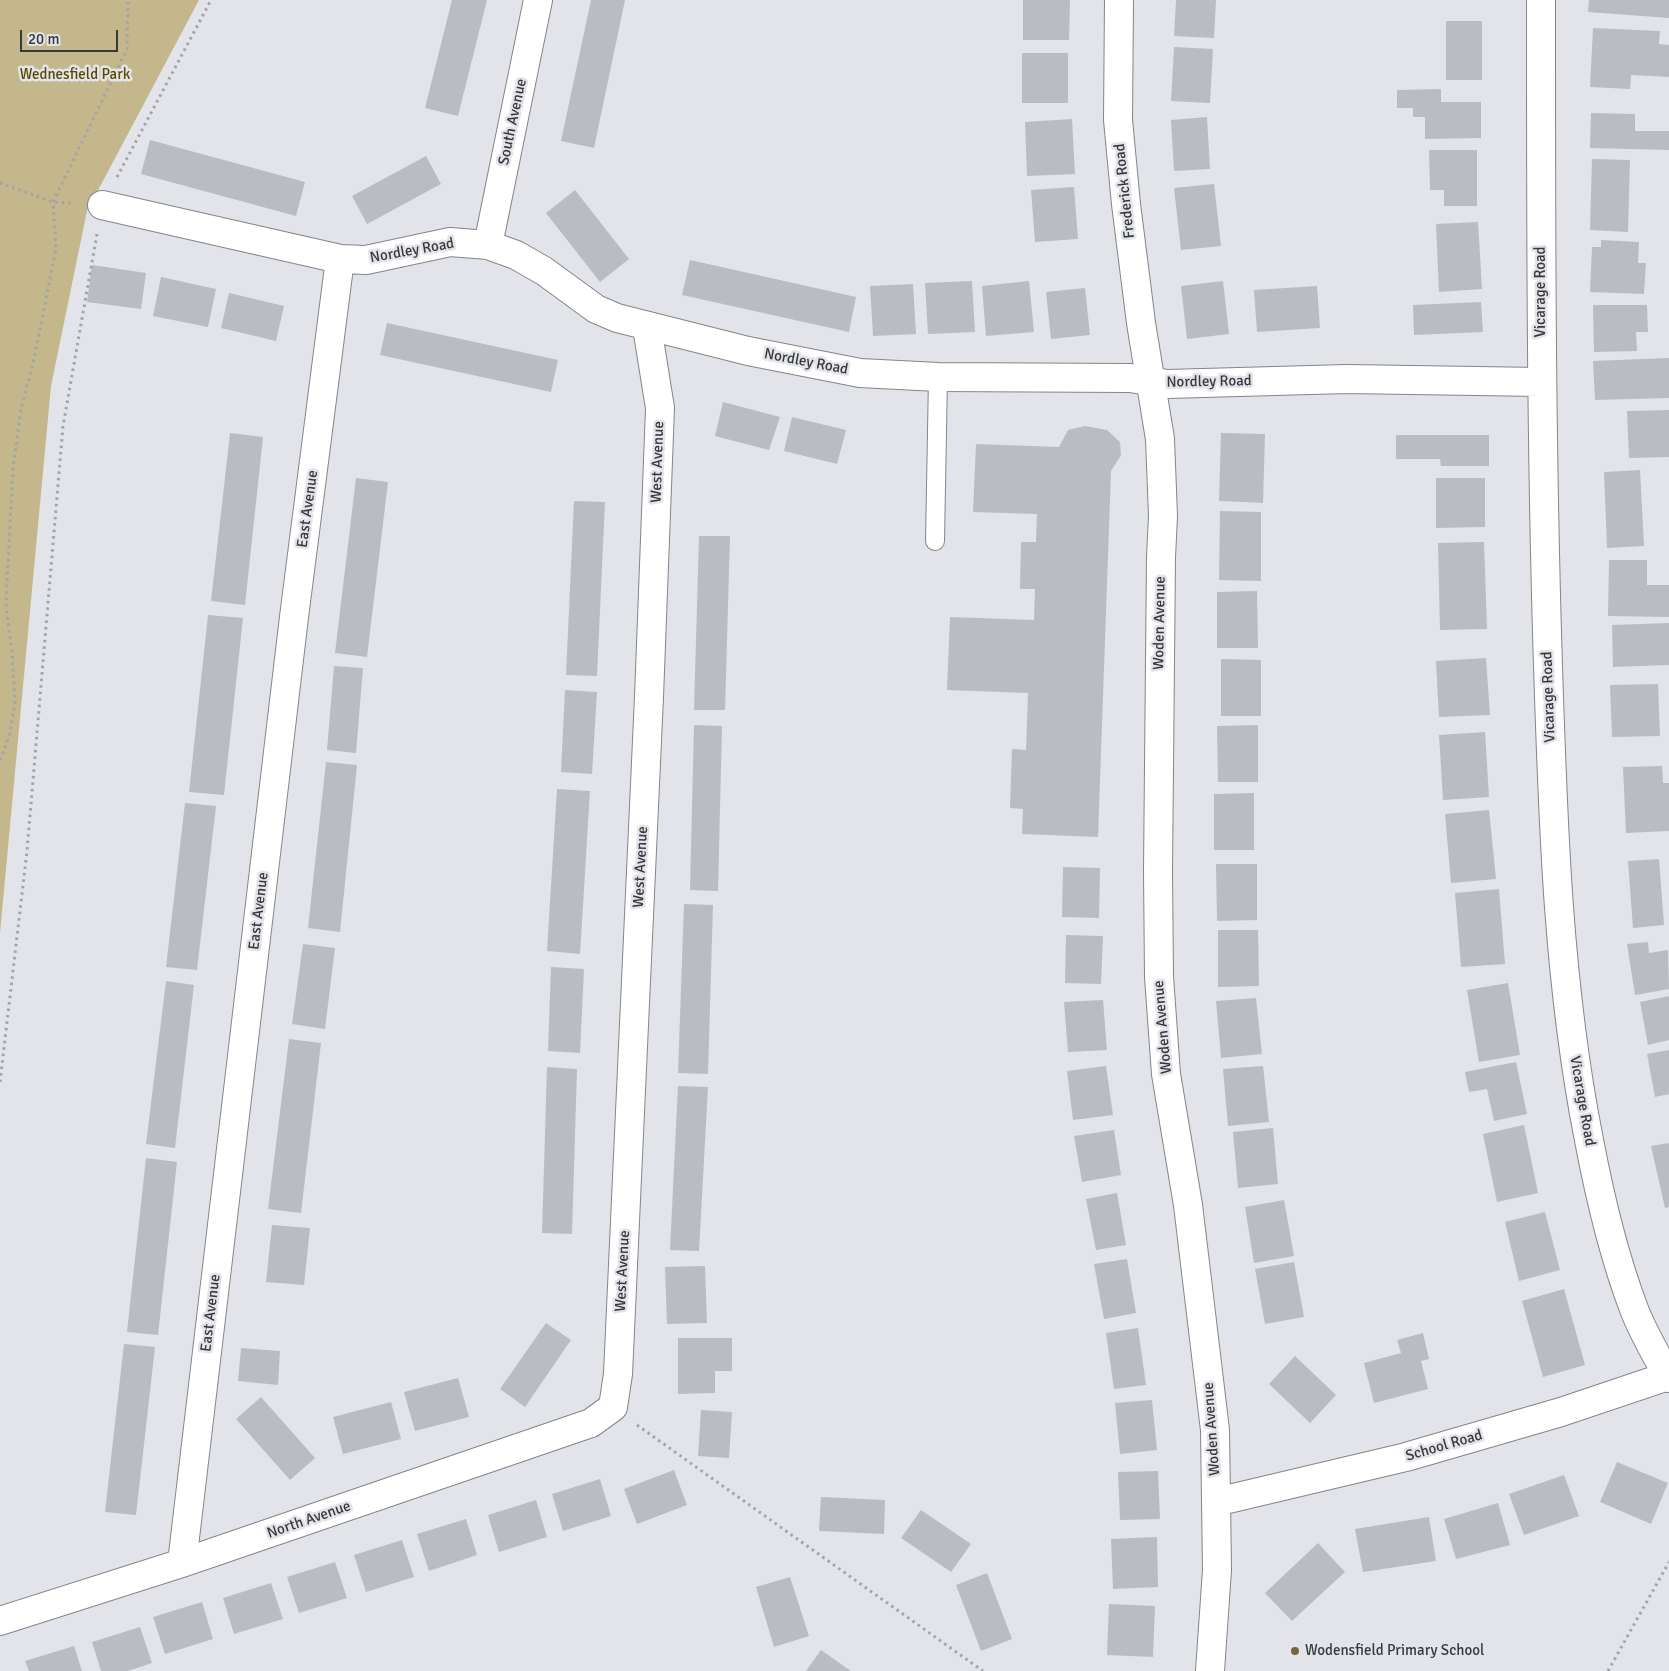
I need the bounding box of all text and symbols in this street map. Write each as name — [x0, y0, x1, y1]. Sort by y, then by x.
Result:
scale bar — [22, 20, 120, 52]
text: 20 m — [28, 30, 59, 48]
park label: Wednesfield Park — [20, 66, 130, 84]
street label: South Avenue — [495, 77, 531, 167]
street label: Frederick Road — [1111, 143, 1139, 239]
street label: Nordley Road — [368, 235, 456, 267]
street label: Vicarage Road — [1532, 246, 1550, 338]
street label: Nordley Road — [762, 345, 850, 379]
street label: Nordley Road — [1166, 372, 1252, 392]
street label: West Avenue — [648, 421, 668, 503]
street label: East Avenue — [294, 469, 322, 549]
street label: Woden Avenue — [1150, 576, 1170, 670]
street label: Vicarage Road — [1538, 651, 1560, 743]
street label: West Avenue — [630, 826, 652, 908]
street label: East Avenue — [245, 871, 273, 951]
street label: Woden Avenue — [1150, 979, 1176, 1075]
street label: Vicarage Road — [1565, 1055, 1599, 1147]
street label: West Avenue — [612, 1230, 634, 1312]
street label: East Avenue — [197, 1273, 225, 1353]
street label: Woden Avenue — [1200, 1382, 1224, 1476]
street label: School Road — [1404, 1426, 1484, 1466]
street label: North Avenue — [265, 1497, 353, 1543]
place label: Wodensfield Primary School — [1305, 1642, 1484, 1660]
marker: Wodensfield Primary School — [1289, 1645, 1301, 1657]

